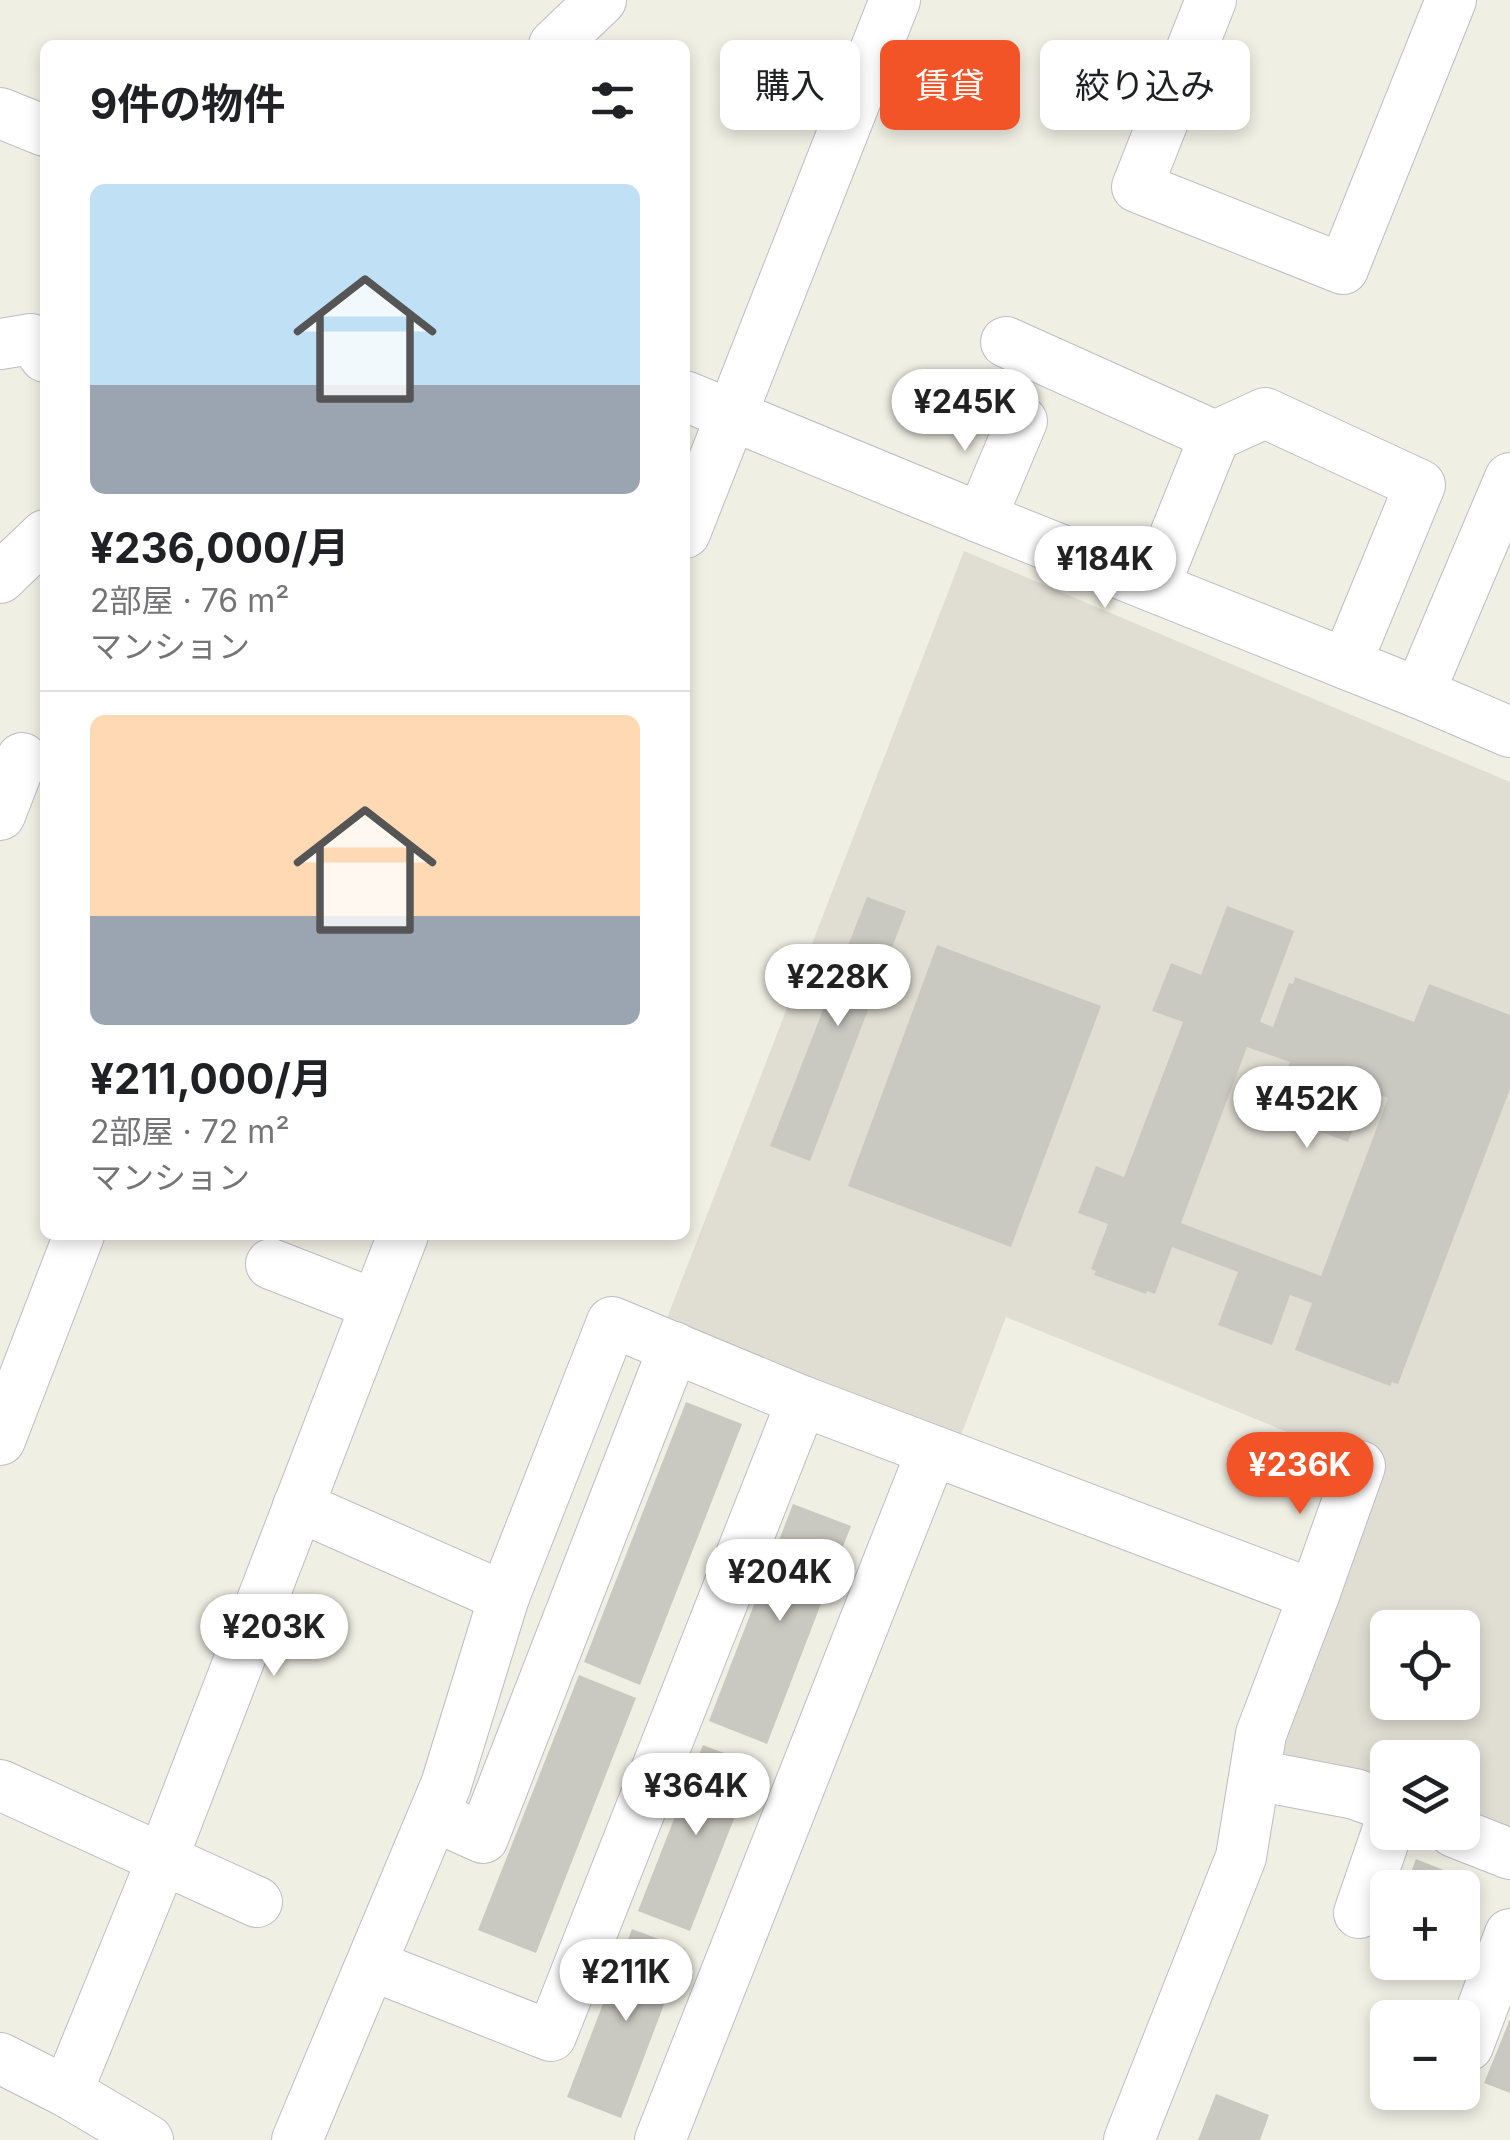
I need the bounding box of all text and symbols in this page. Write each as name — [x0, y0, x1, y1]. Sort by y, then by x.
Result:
chip: 購入 — [720, 40, 860, 130]
chip: 賃貸 — [880, 40, 1020, 130]
chip: 絞り込み — [1040, 40, 1250, 130]
icon: filters — [585, 73, 640, 128]
text: 9件の物件 — [90, 78, 285, 129]
icon: home — [275, 249, 455, 429]
pin: ¥245K — [895, 369, 1035, 454]
text: ¥245K — [913, 382, 1017, 421]
text: ¥236,000/月 — [90, 522, 350, 573]
pin: ¥184K — [1035, 526, 1175, 611]
text: ¥184K — [1056, 539, 1154, 578]
text: 2部屋 · 76 m² — [90, 581, 289, 620]
text: マンション — [90, 627, 250, 666]
icon: home — [275, 780, 455, 960]
pin: ¥228K — [768, 944, 908, 1029]
text: ¥228K — [787, 957, 889, 996]
text: ¥211,000/月 — [90, 1053, 333, 1104]
pin: ¥452K — [1237, 1066, 1377, 1151]
text: ¥452K — [1255, 1079, 1359, 1118]
text: 2部屋 · 72 m² — [90, 1112, 290, 1151]
text: マンション — [90, 1158, 250, 1197]
pin: ¥236K — [1230, 1432, 1370, 1517]
text: ¥236K — [1249, 1445, 1351, 1484]
pin: ¥204K — [710, 1539, 850, 1624]
text: ¥204K — [728, 1552, 832, 1591]
pin: ¥203K — [204, 1594, 344, 1679]
text: ¥203K — [222, 1607, 326, 1646]
map controls — [1370, 1610, 1480, 2110]
button: locate — [1370, 1610, 1480, 1720]
button: layers — [1370, 1740, 1480, 1850]
pin: ¥364K — [626, 1753, 766, 1838]
text: ¥364K — [644, 1766, 748, 1805]
button: + — [1370, 1870, 1480, 1980]
pin: ¥211K — [556, 1939, 696, 2024]
text: ¥211K — [581, 1952, 671, 1991]
button: − — [1370, 2000, 1480, 2110]

